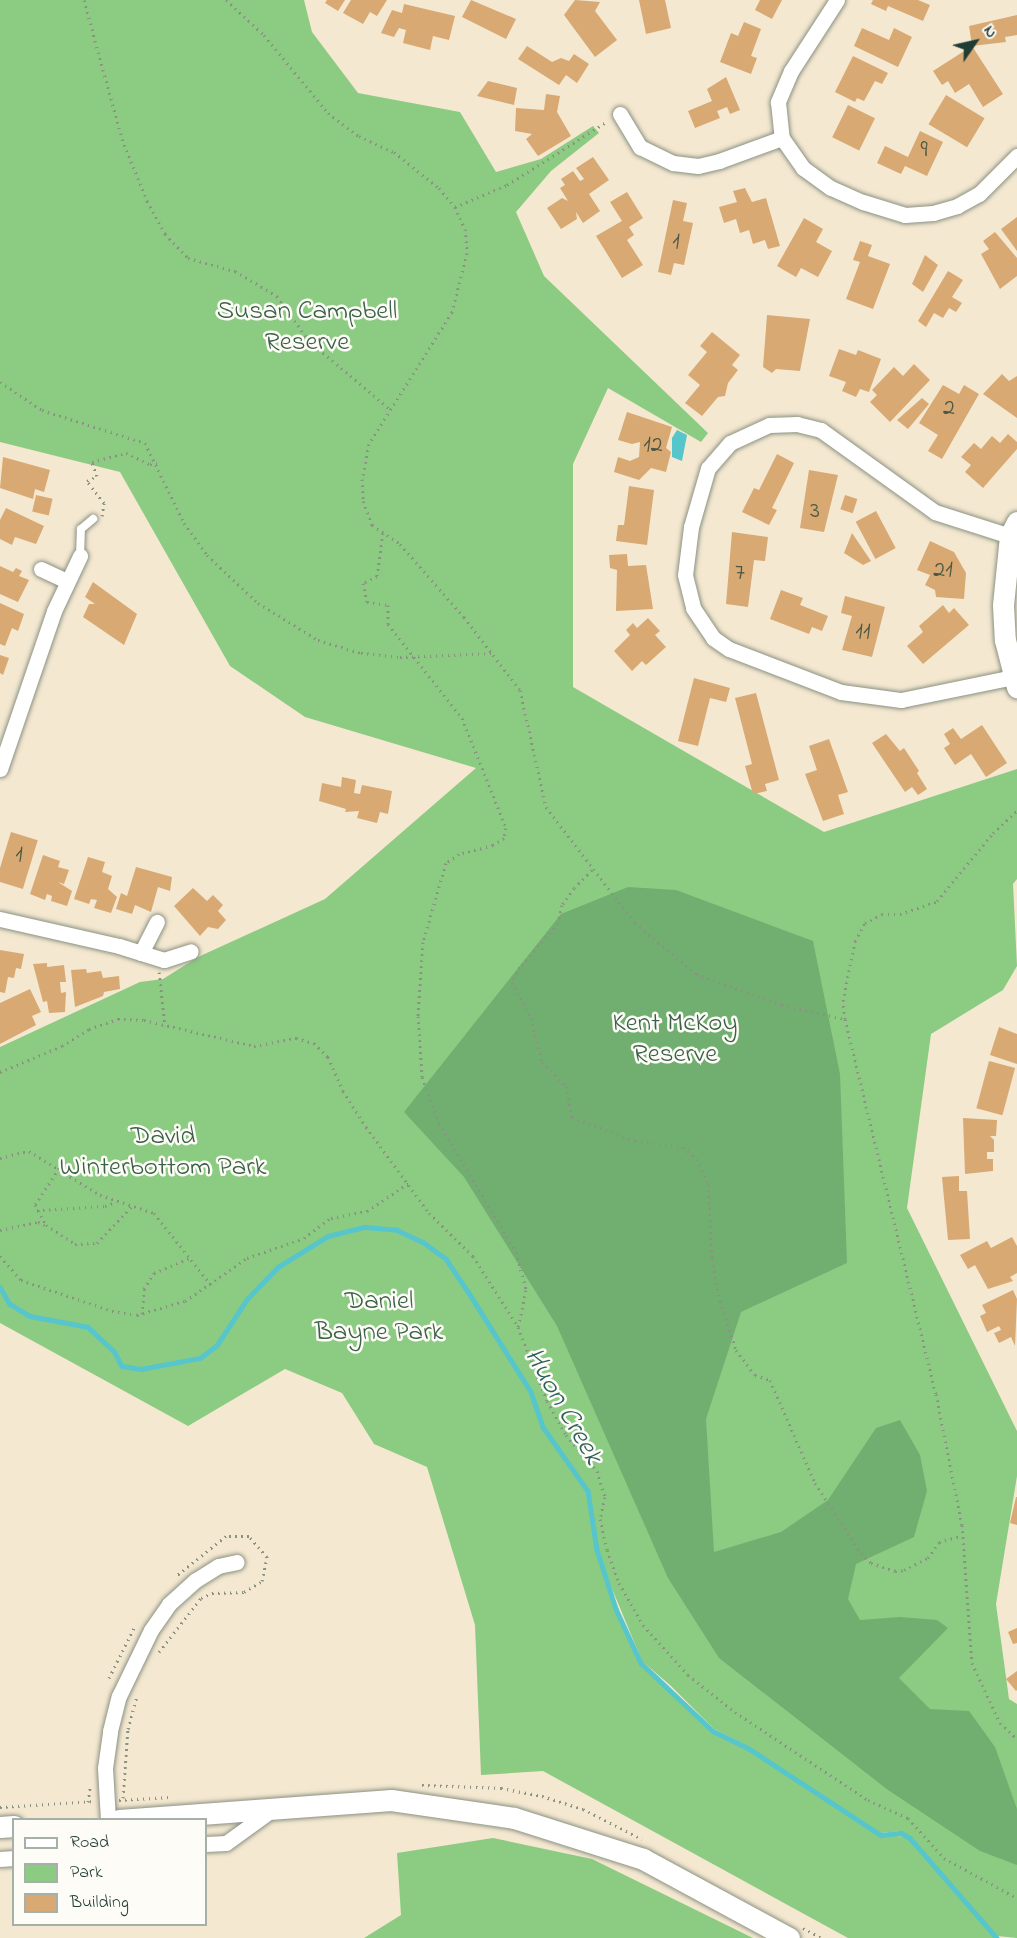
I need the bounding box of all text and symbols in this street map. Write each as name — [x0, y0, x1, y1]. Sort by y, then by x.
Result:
north arrow — [945, 12, 1005, 72]
text: N — [977, 21, 1003, 43]
house number: 9 — [920, 137, 928, 165]
house number: 1 — [672, 229, 680, 257]
park label: Susan Campbell Reserve — [217, 295, 397, 358]
house number: 2 — [943, 395, 955, 423]
house number: 12 — [643, 432, 663, 460]
house number: 3 — [810, 498, 820, 526]
house number: 21 — [933, 557, 953, 585]
house number: 7 — [735, 560, 745, 588]
house number: 11 — [855, 619, 871, 647]
house number: 1 — [15, 842, 23, 870]
park label: Kent McKoy Reserve — [613, 1007, 737, 1070]
park label: David Winterbottom Park — [60, 1120, 266, 1183]
park label: Daniel Bayne Park — [315, 1285, 443, 1348]
water label: Huon Creek — [515, 1343, 609, 1471]
legend — [12, 1818, 207, 1926]
text: Road — [70, 1830, 109, 1856]
text: Park — [70, 1860, 103, 1886]
text: Building — [70, 1890, 129, 1916]

